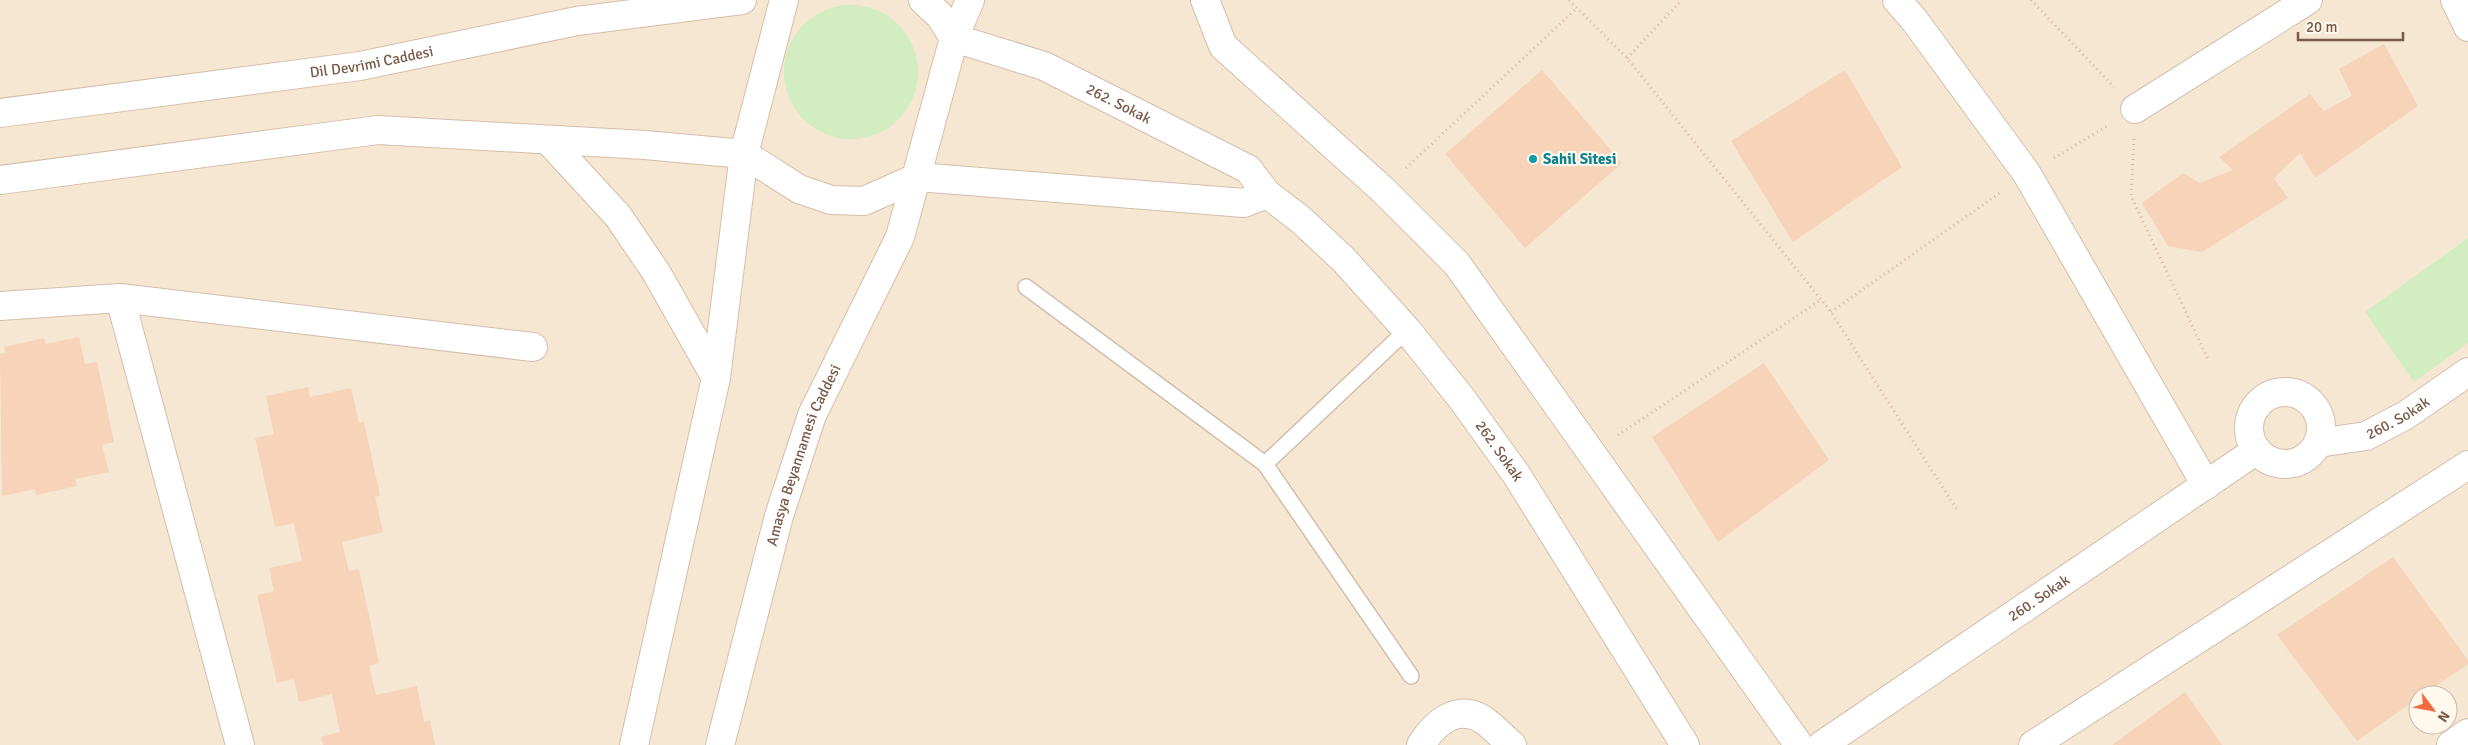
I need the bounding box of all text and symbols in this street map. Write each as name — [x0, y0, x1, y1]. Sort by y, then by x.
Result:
scale bar — [2298, 10, 2403, 42]
text: 20 m — [2306, 18, 2337, 36]
street label: Dil Devrimi Caddesi — [309, 42, 435, 81]
street label: 262. Sokak — [1083, 80, 1155, 128]
place label: Sahil Sitesi — [1543, 150, 1617, 168]
marker: Sahil Sitesi — [1527, 153, 1539, 165]
street label: Amasya Beyannamesi Caddesi — [763, 361, 845, 548]
street label: 260. Sokak — [2363, 392, 2433, 443]
street label: 262. Sokak — [1471, 417, 1527, 485]
street label: 260. Sokak — [2005, 570, 2073, 625]
north arrow — [2408, 685, 2458, 735]
text: N — [2434, 708, 2453, 725]

